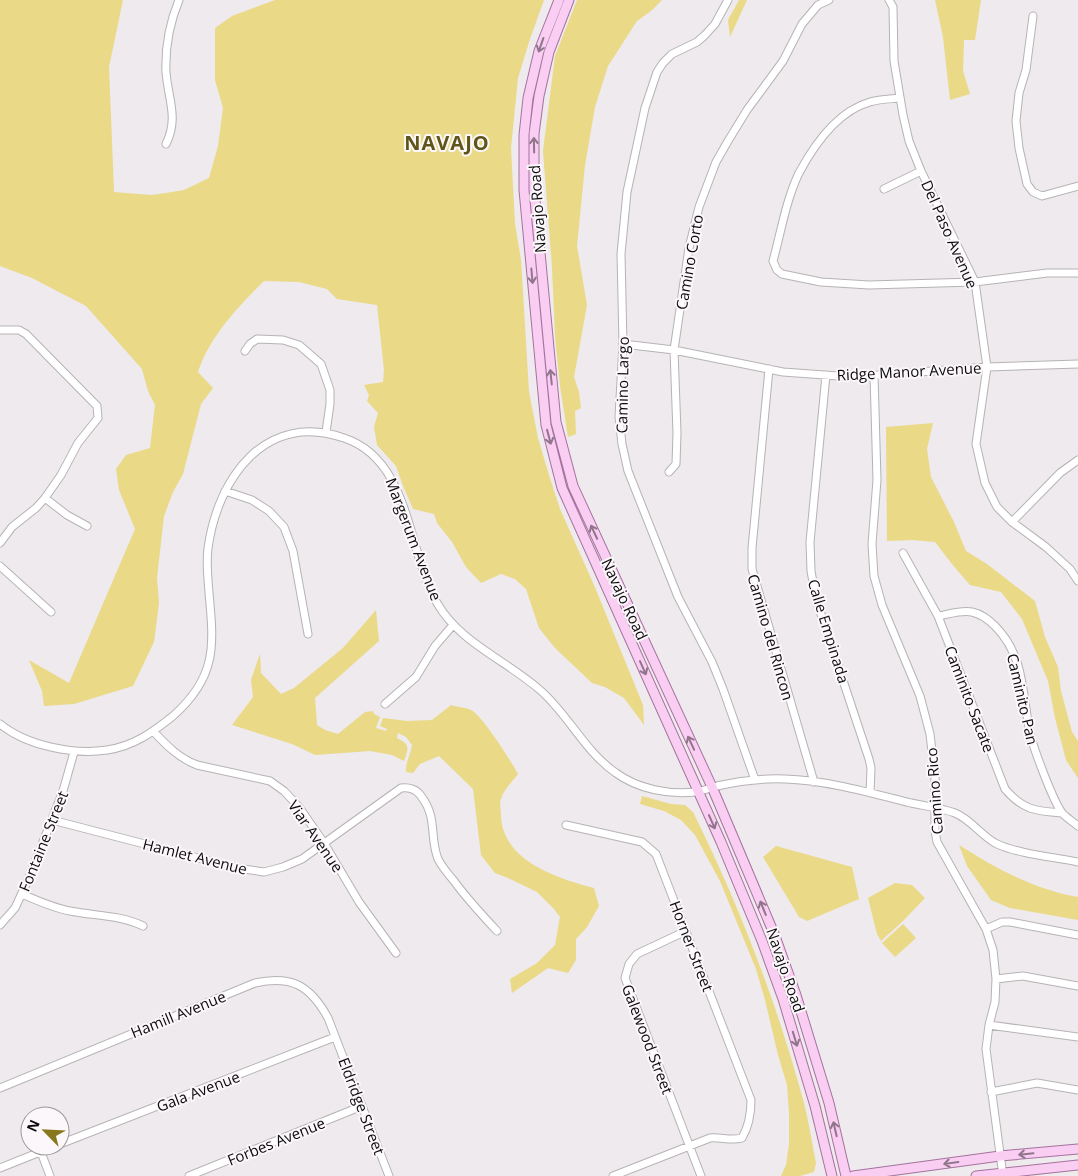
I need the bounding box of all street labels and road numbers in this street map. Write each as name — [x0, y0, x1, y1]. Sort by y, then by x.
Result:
street label: Navajo Road — [524, 164, 550, 254]
street label: Del Paso Avenue — [917, 177, 983, 291]
street label: Camino Corto — [671, 213, 707, 311]
street label: Camino Largo — [611, 336, 633, 434]
street label: Ridge Manor Avenue — [836, 357, 982, 385]
street label: Margerum Avenue — [381, 475, 447, 603]
street label: Navajo Road — [597, 555, 653, 643]
street label: Camino del Rincon — [743, 572, 799, 702]
street label: Calle Empinada — [804, 576, 854, 686]
street label: Caminito Sacate — [940, 643, 1000, 755]
street label: Caminito Pan — [1003, 651, 1043, 747]
street label: Camino Rico — [921, 747, 947, 835]
street label: Fontaine Street — [14, 788, 72, 894]
street label: Viar Avenue — [284, 796, 348, 876]
street label: Hamlet Avenue — [141, 833, 249, 879]
street label: Horner Street — [666, 898, 718, 994]
street label: Navajo Road — [762, 925, 810, 1015]
street label: Galewood Street — [618, 981, 678, 1097]
street label: Hamill Avenue — [128, 986, 228, 1042]
street label: Eldridge Street — [334, 1054, 390, 1158]
street label: Gala Avenue — [154, 1066, 242, 1116]
street label: Forbes Avenue — [224, 1112, 328, 1170]

